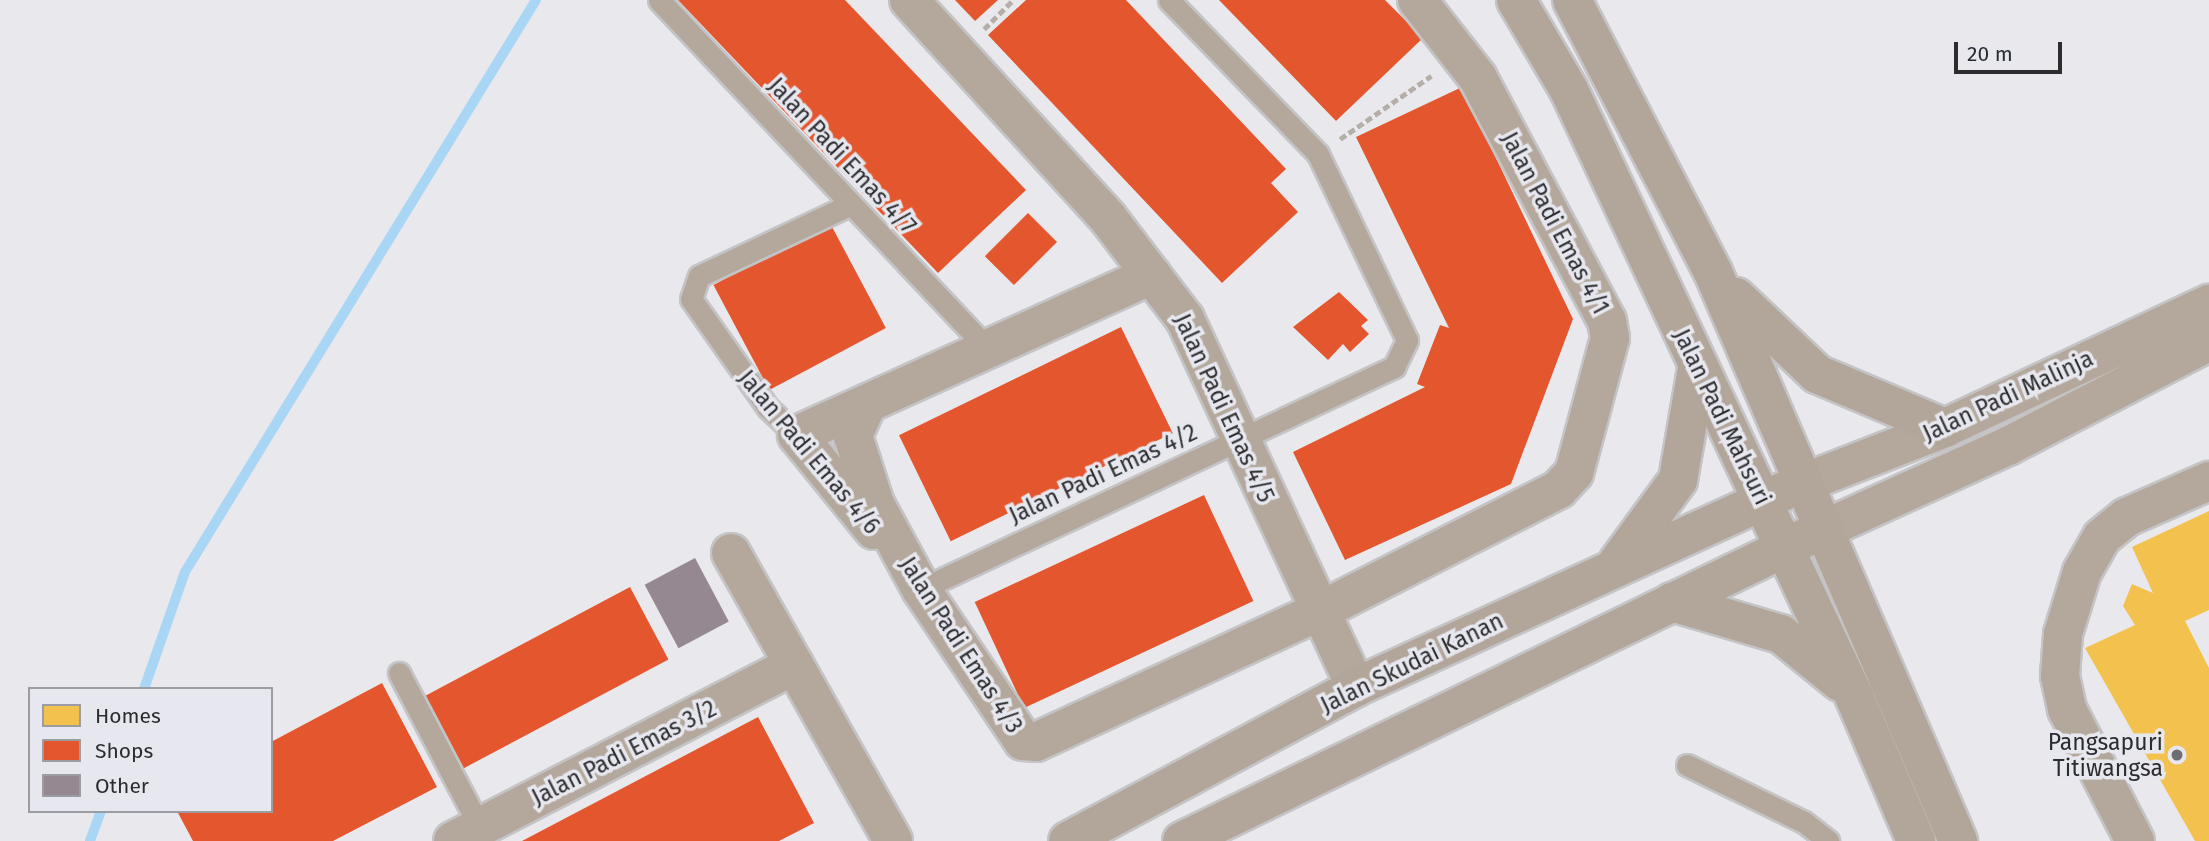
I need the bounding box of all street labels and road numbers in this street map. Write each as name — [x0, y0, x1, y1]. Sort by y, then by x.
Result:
street label: Jalan Padi Emas 4/7 — [762, 72, 922, 240]
street label: Jalan Padi Emas 4/1 — [1495, 127, 1615, 319]
street label: Jalan Padi Emas 4/5 — [1168, 309, 1280, 507]
street label: Jalan Padi Mahsuri — [1667, 325, 1777, 509]
street label: Jalan Padi Malinja — [1918, 344, 2098, 448]
street label: Jalan Padi Emas 4/6 — [732, 365, 886, 539]
street label: Jalan Padi Emas 4/2 — [1005, 418, 1201, 530]
street label: Jalan Padi Emas 4/3 — [894, 552, 1028, 738]
street label: Jalan Skudai Kanan — [1316, 607, 1508, 719]
street label: Jalan Padi Emas 3/2 — [527, 695, 721, 811]

